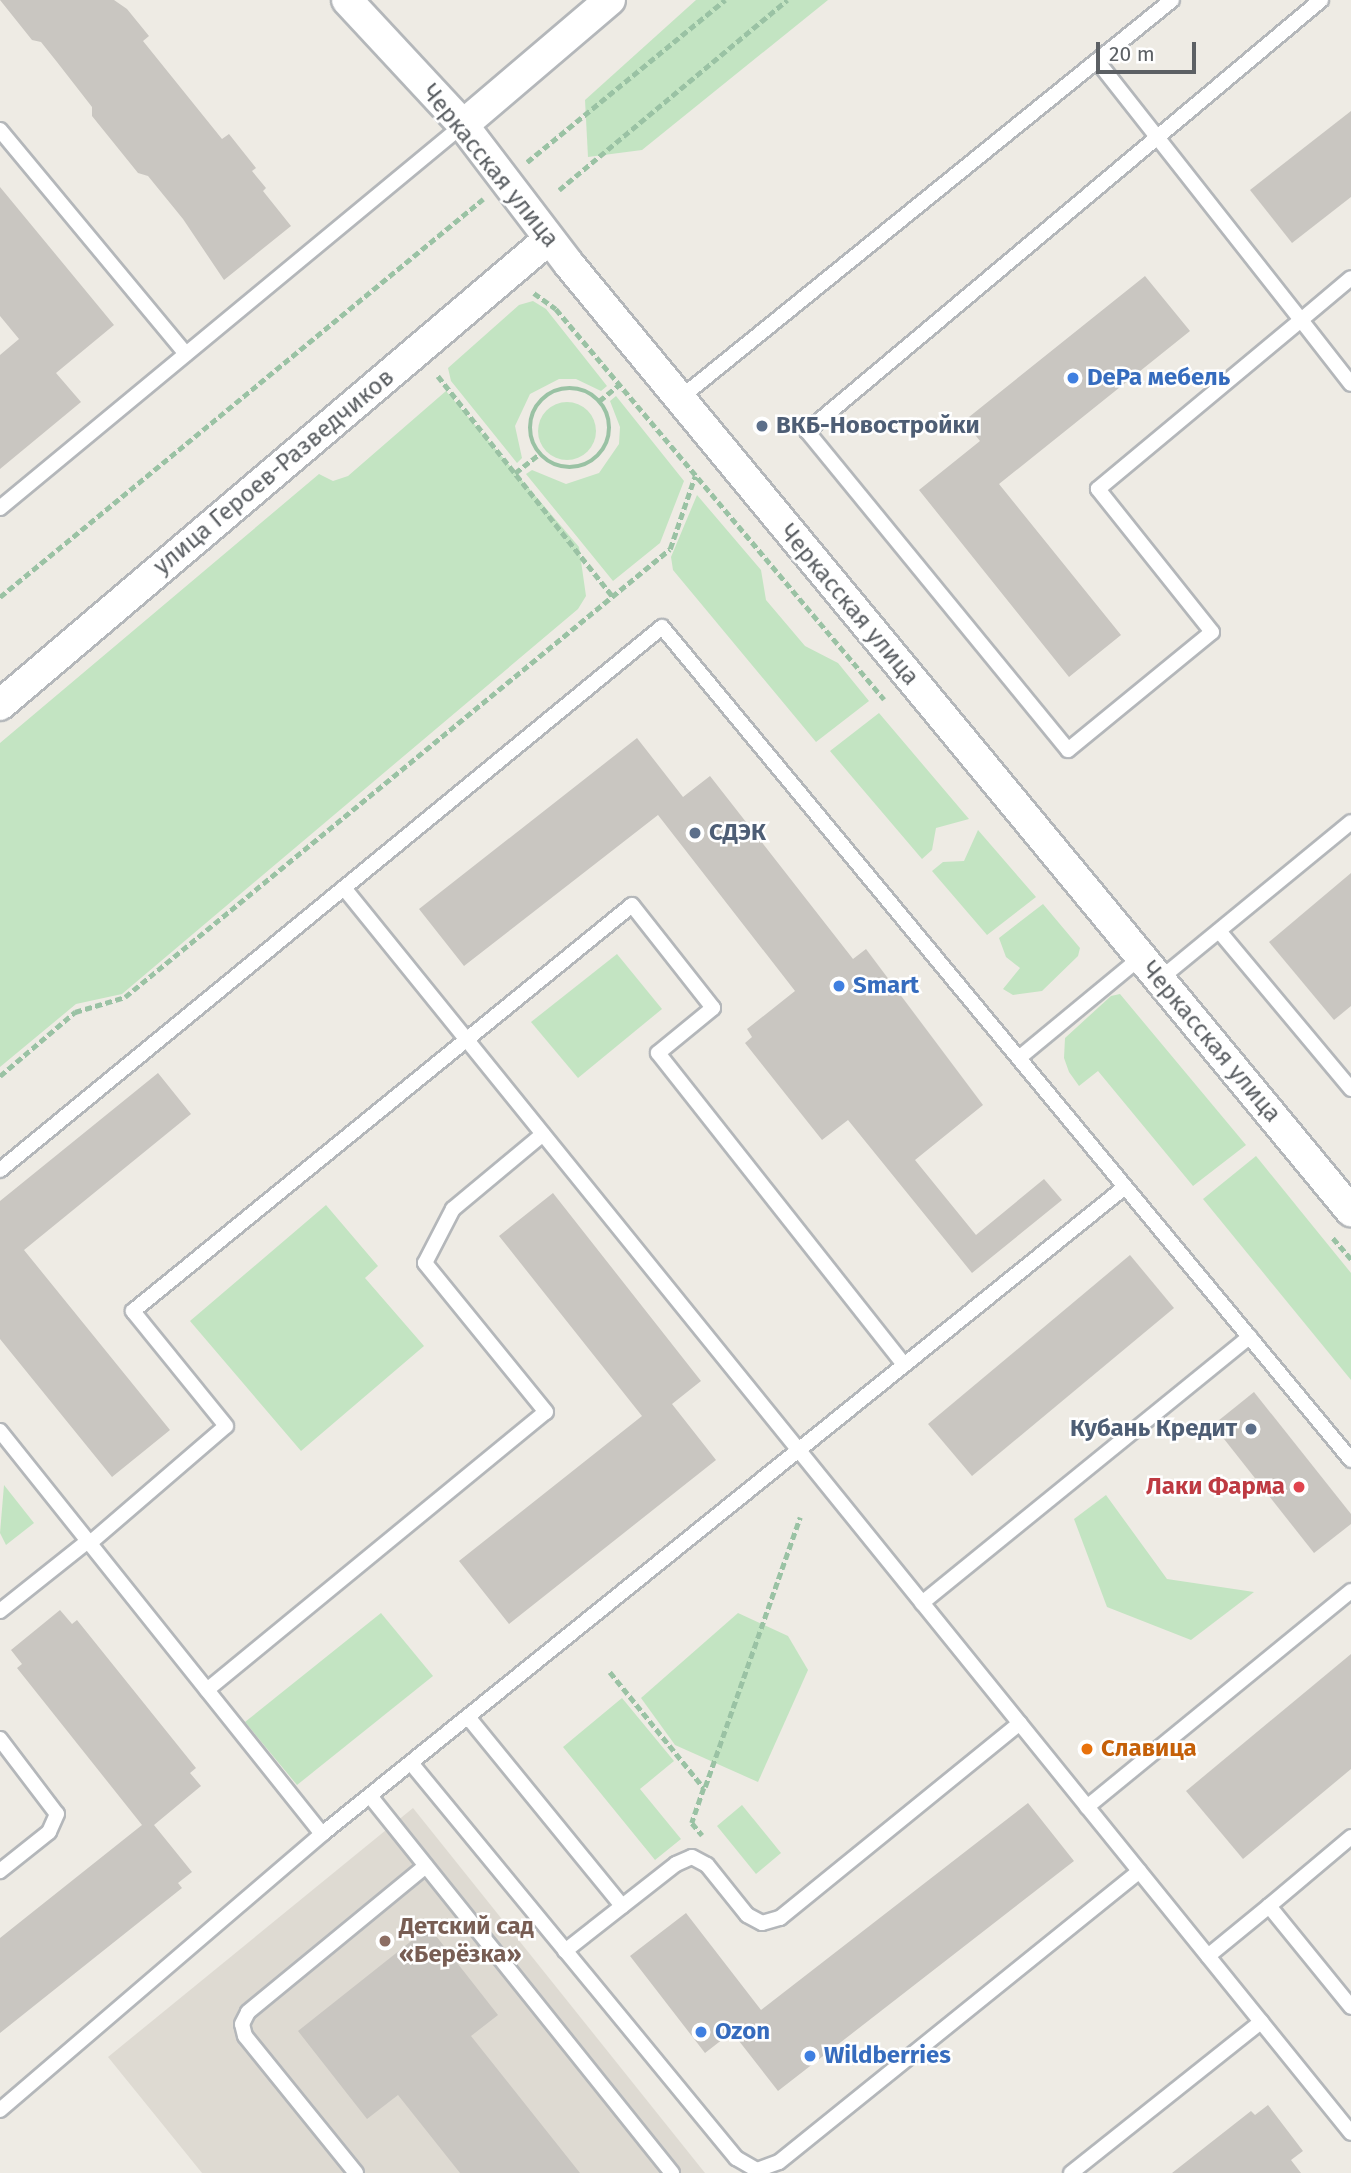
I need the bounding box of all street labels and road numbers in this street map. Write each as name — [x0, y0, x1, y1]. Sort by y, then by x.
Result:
street label: Черкасская улица — [415, 79, 565, 253]
street label: улица Героев-Разведчиков — [148, 363, 400, 581]
street label: Черкасская улица — [773, 519, 925, 691]
street label: Черкасская улица — [1135, 956, 1287, 1128]

